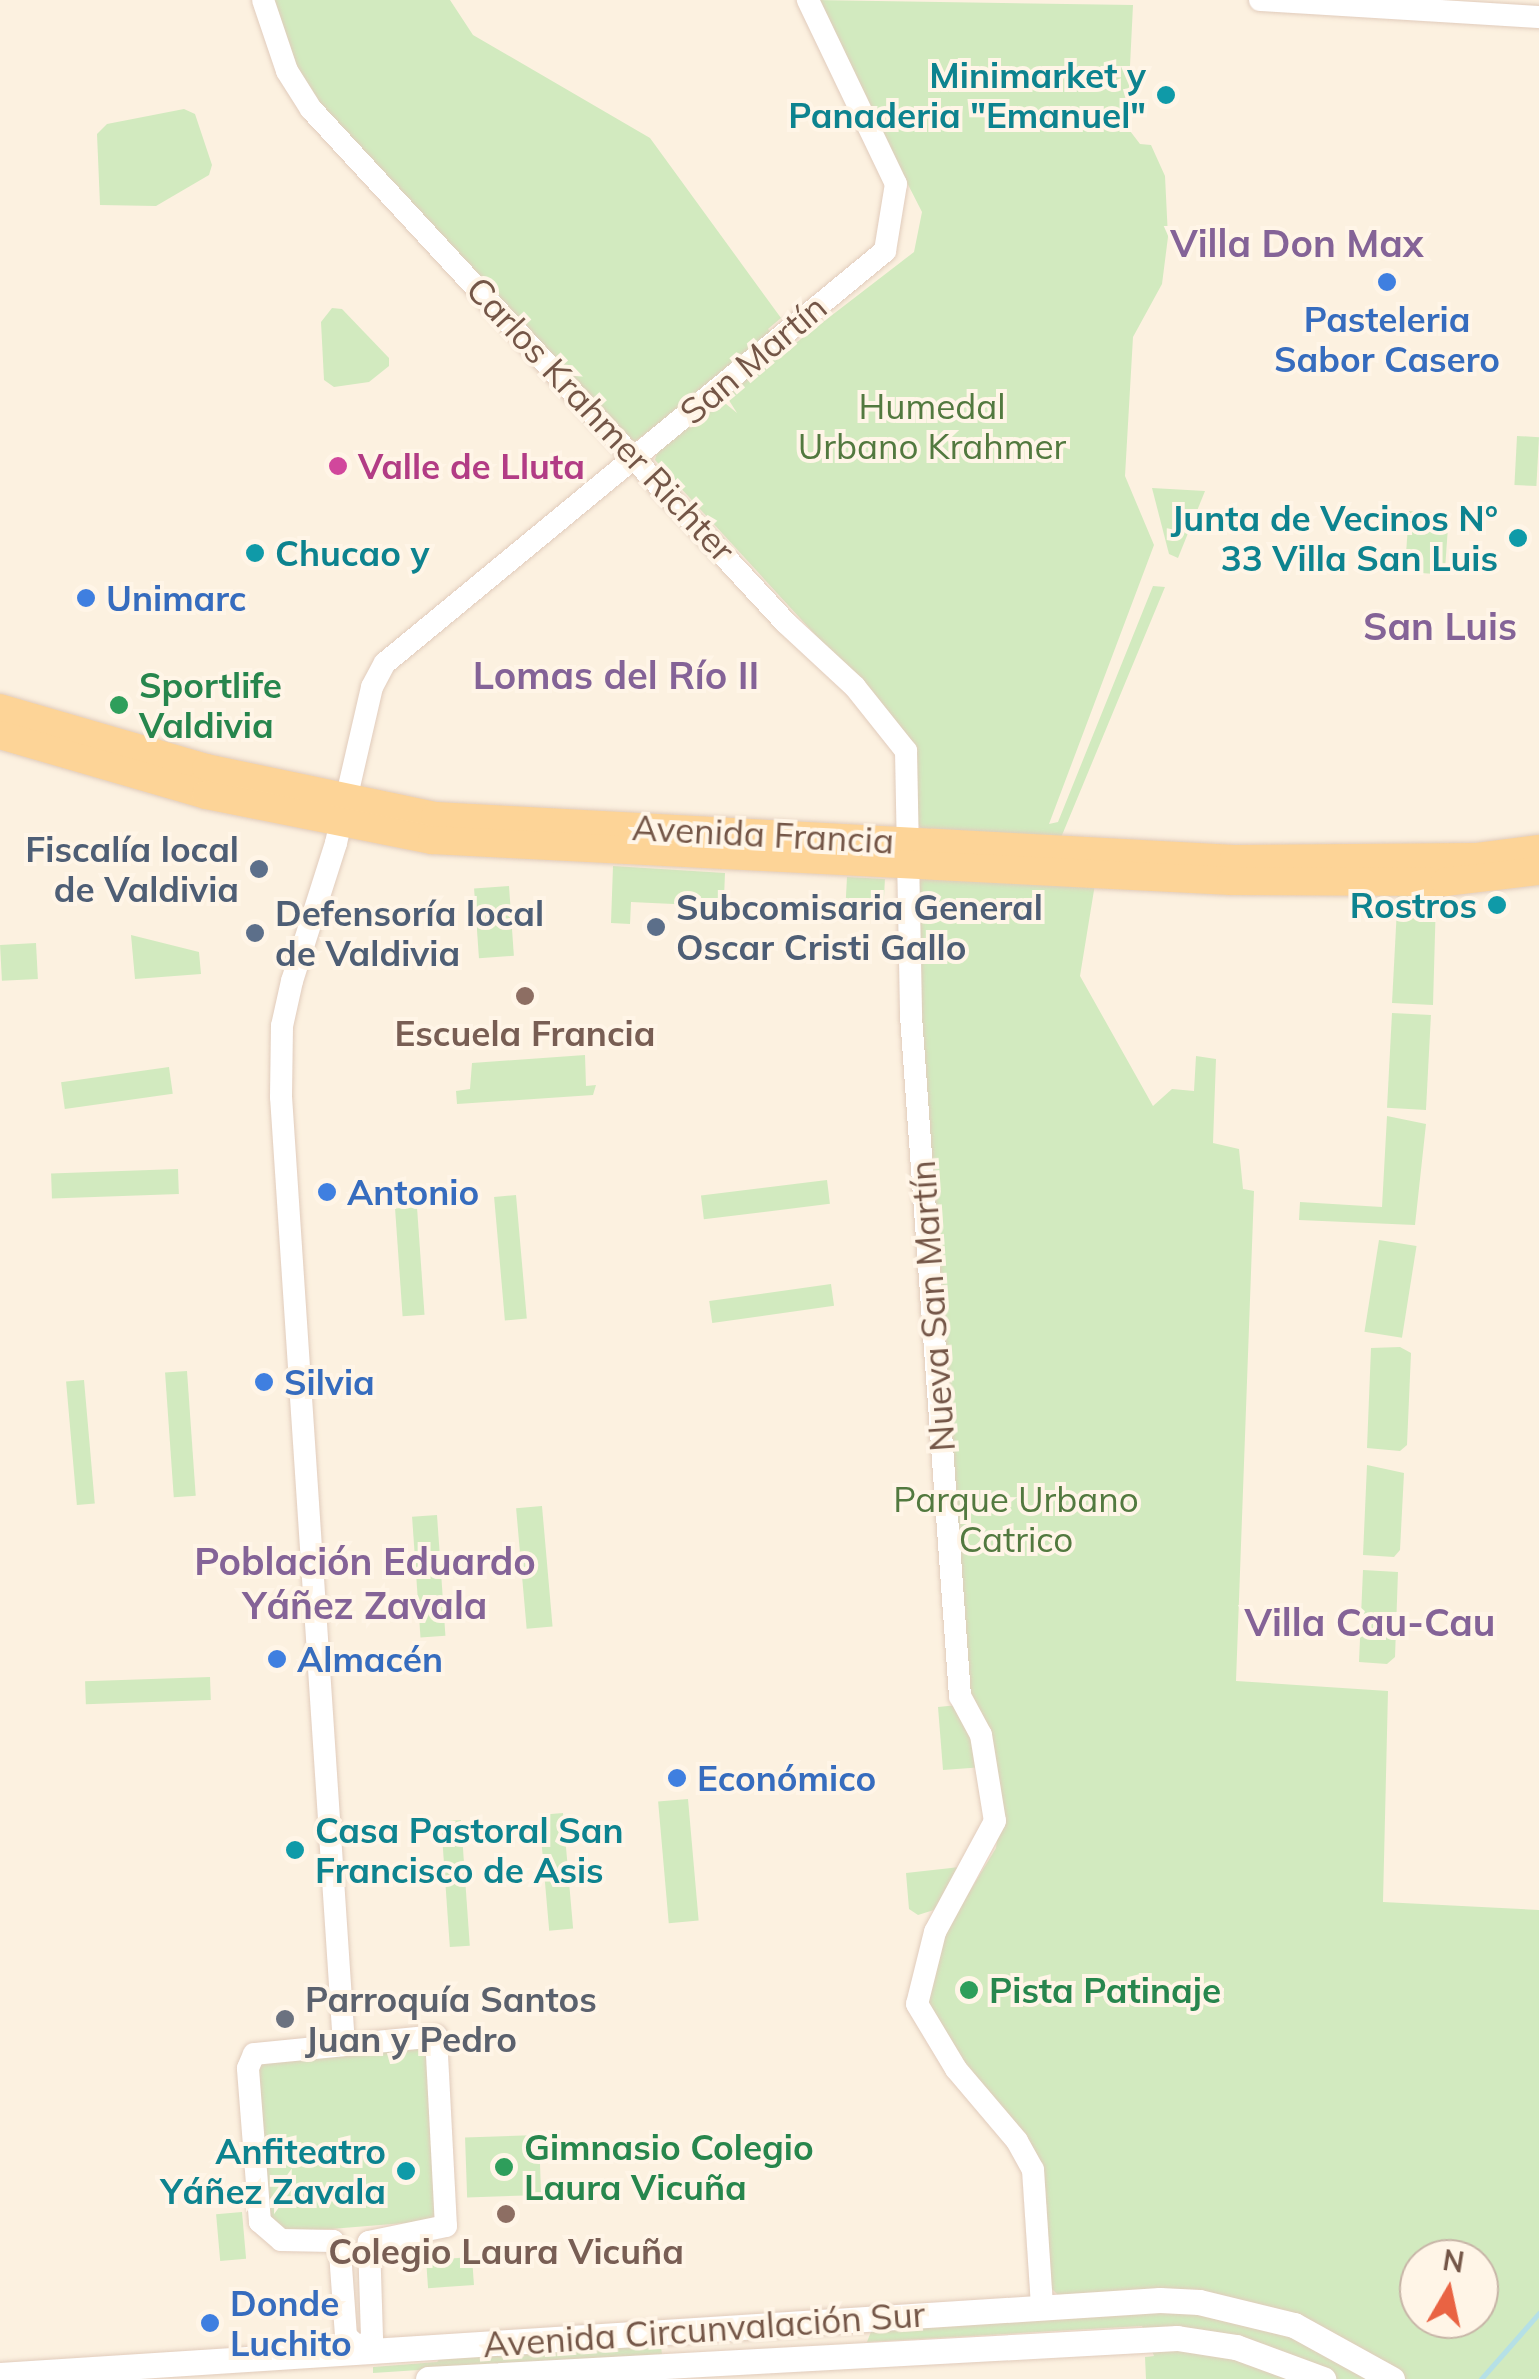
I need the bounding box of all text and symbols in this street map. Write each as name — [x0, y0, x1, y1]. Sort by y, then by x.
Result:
place label: Minimarket y Panaderia "Emanuel" — [788, 54, 1146, 136]
marker: Minimarket y Panaderia "Emanuel" — [1155, 84, 1177, 106]
district label: Villa Don Max — [1170, 221, 1424, 267]
street label: Carlos Krahmer Richter — [458, 268, 744, 570]
marker: Pasteleria Sabor Casero — [1376, 271, 1398, 293]
street label: San Martín — [671, 286, 835, 432]
place label: Pasteleria Sabor Casero — [1274, 298, 1500, 380]
park label: Humedal Urbano Krahmer — [798, 385, 1066, 467]
place label: Valle de Lluta — [358, 445, 585, 487]
marker: Valle de Lluta — [327, 455, 349, 477]
place label: Junta de Vecinos N° 33 Villa San Luis — [1171, 497, 1498, 579]
marker: Junta de Vecinos N° 33 Villa San Luis — [1507, 527, 1529, 549]
place label: Chucao y — [275, 532, 429, 574]
marker: Chucao y — [244, 542, 266, 564]
place label: Unimarc — [106, 577, 246, 619]
marker: Unimarc — [75, 587, 97, 609]
district label: San Luis — [1363, 604, 1517, 650]
district label: Lomas del Río II — [473, 653, 759, 699]
place label: Sportlife Valdivia — [139, 664, 282, 746]
marker: Sportlife Valdivia — [108, 694, 130, 716]
street label: Avenida Francia — [631, 806, 895, 862]
place label: Fiscalía local de Valdivia — [25, 828, 239, 910]
marker: Fiscalía local de Valdivia — [248, 858, 270, 880]
place label: Rostros — [1350, 884, 1477, 926]
place label: Subcomisaria General Oscar Cristi Gallo — [676, 886, 1043, 968]
place label: Defensoría local de Valdivia — [275, 892, 544, 974]
marker: Rostros — [1486, 894, 1508, 916]
marker: Subcomisaria General Oscar Cristi Gallo — [645, 916, 667, 938]
marker: Defensoría local de Valdivia — [244, 922, 266, 944]
marker: Escuela Francia — [514, 985, 536, 1007]
place label: Escuela Francia — [395, 1012, 655, 1054]
street label: Nueva San Martín — [901, 1159, 963, 1453]
place label: Antonio — [347, 1171, 479, 1213]
marker: Antonio — [316, 1181, 338, 1203]
place label: Silvia — [284, 1361, 375, 1403]
marker: Silvia — [253, 1371, 275, 1393]
park label: Parque Urbano Catrico — [893, 1478, 1139, 1560]
district label: Población Eduardo Yáñez Zavala — [194, 1539, 536, 1628]
district label: Villa Cau-Cau — [1245, 1600, 1495, 1646]
place label: Almacén — [297, 1638, 443, 1680]
marker: Almacén — [266, 1648, 288, 1670]
place label: Económico — [697, 1757, 876, 1799]
marker: Económico — [666, 1767, 688, 1789]
place label: Casa Pastoral San Francisco de Asis — [315, 1809, 624, 1891]
marker: Casa Pastoral San Francisco de Asis — [284, 1839, 306, 1861]
place label: Pista Patinaje — [989, 1969, 1221, 2011]
place label: Parroquía Santos Juan y Pedro — [305, 1978, 597, 2060]
marker: Pista Patinaje — [958, 1979, 980, 2001]
marker: Parroquía Santos Juan y Pedro — [274, 2008, 296, 2030]
place label: Gimnasio Colegio Laura Vicuña — [524, 2126, 814, 2208]
place label: Anfiteatro Yáñez Zavala — [161, 2130, 386, 2212]
marker: Gimnasio Colegio Laura Vicuña — [493, 2156, 515, 2178]
marker: Anfiteatro Yáñez Zavala — [395, 2160, 417, 2182]
marker: Colegio Laura Vicuña — [495, 2203, 517, 2225]
place label: Colegio Laura Vicuña — [328, 2230, 684, 2272]
north arrow — [1399, 2239, 1499, 2339]
text: N — [1440, 2242, 1467, 2280]
place label: Donde Luchito — [230, 2282, 352, 2364]
street label: Avenida Circunvalación Sur — [481, 2293, 927, 2365]
marker: Donde Luchito — [199, 2312, 221, 2334]

